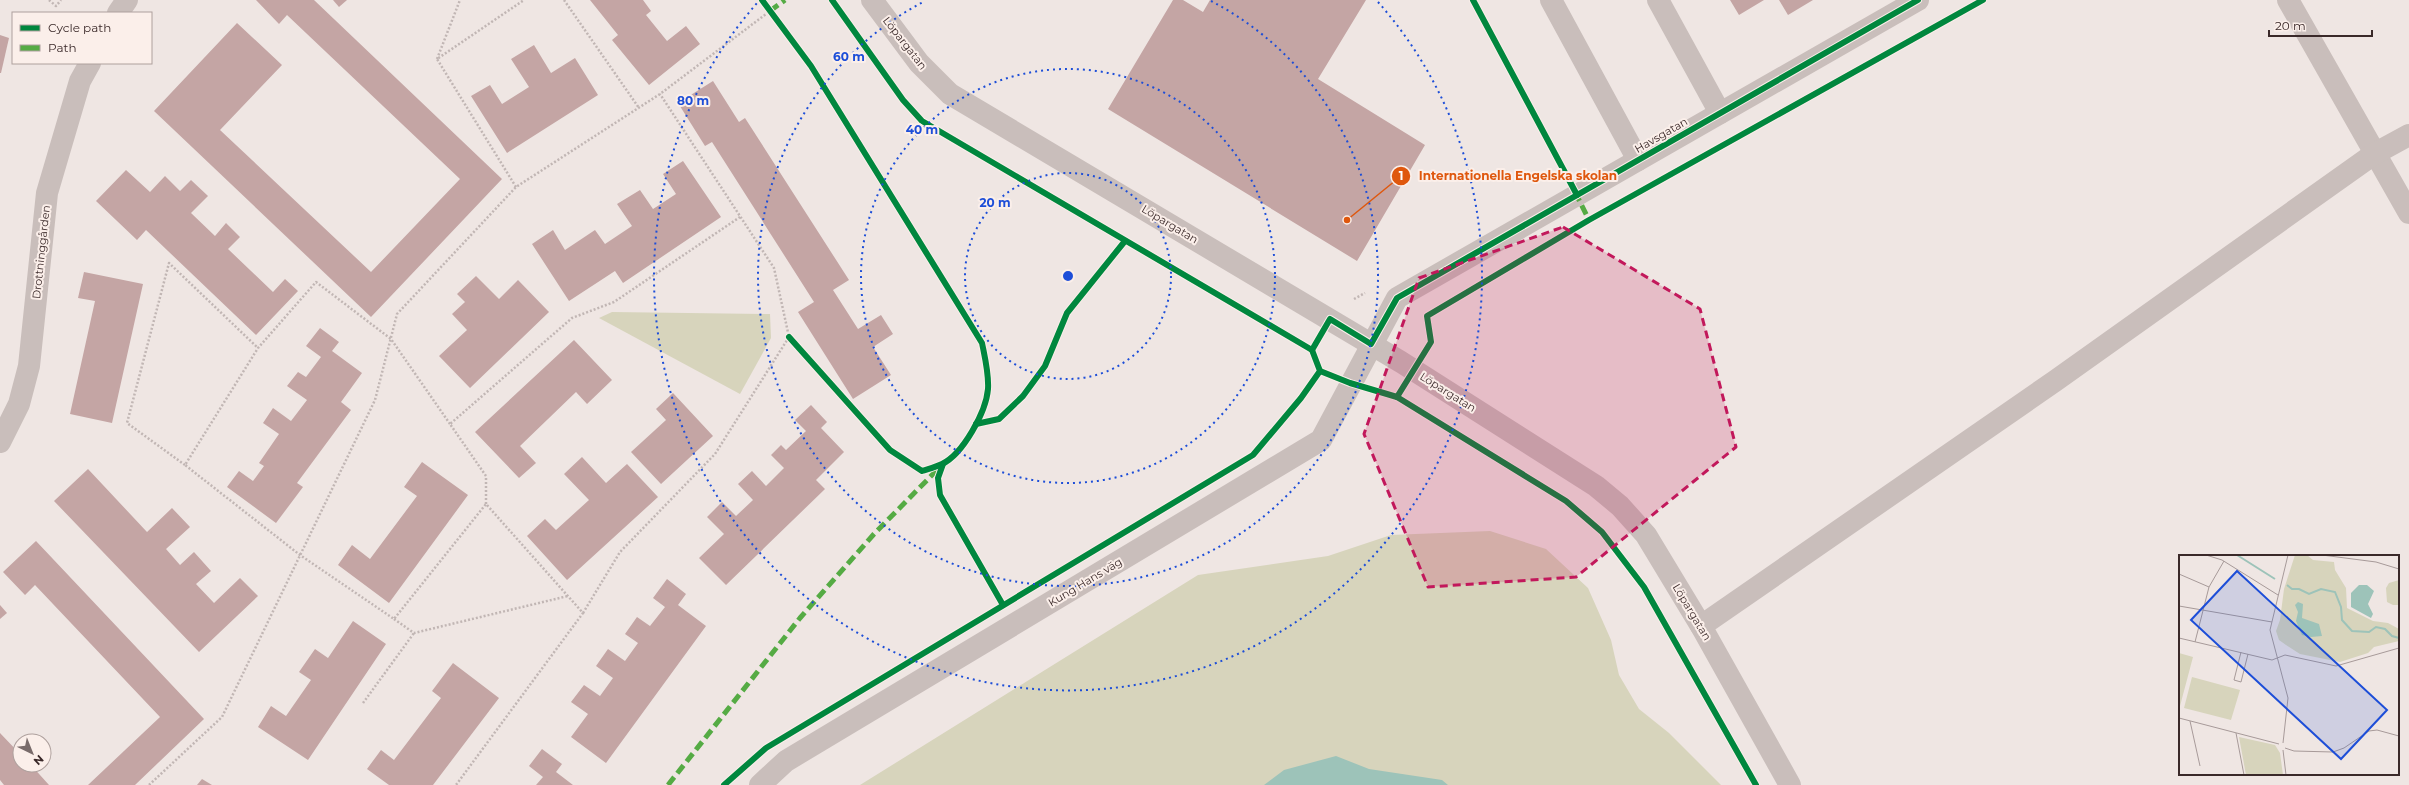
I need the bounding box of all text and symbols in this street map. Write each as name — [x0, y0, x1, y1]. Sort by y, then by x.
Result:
legend — [12, 12, 152, 64]
scale bar — [2269, 12, 2372, 38]
street label: Löpargatan — [880, 14, 930, 72]
text: 20 m — [2275, 18, 2306, 33]
text: Cycle path — [48, 20, 111, 35]
text: Path — [48, 40, 77, 55]
text: 60 m — [833, 49, 865, 64]
text: 80 m — [677, 93, 709, 108]
street label: Havsgatan — [1632, 114, 1690, 156]
text: 40 m — [906, 122, 938, 137]
callout: Internationella Engelska skolan — [1391, 164, 1625, 188]
text: 1 — [1399, 168, 1403, 183]
text: Internationella Engelska skolan — [1419, 168, 1617, 183]
text: 20 m — [979, 195, 1011, 210]
street label: Löpargatan — [1139, 202, 1201, 246]
street label: Drottninggården — [29, 204, 53, 300]
centre of rings — [1061, 269, 1075, 283]
street label: Löpargatan — [1417, 369, 1479, 415]
street label: Kung Hans väg — [1046, 554, 1124, 610]
inset map — [2179, 555, 2399, 775]
street label: Löpargatan — [1670, 581, 1714, 643]
north arrow — [12, 733, 52, 773]
text: N — [31, 752, 47, 768]

